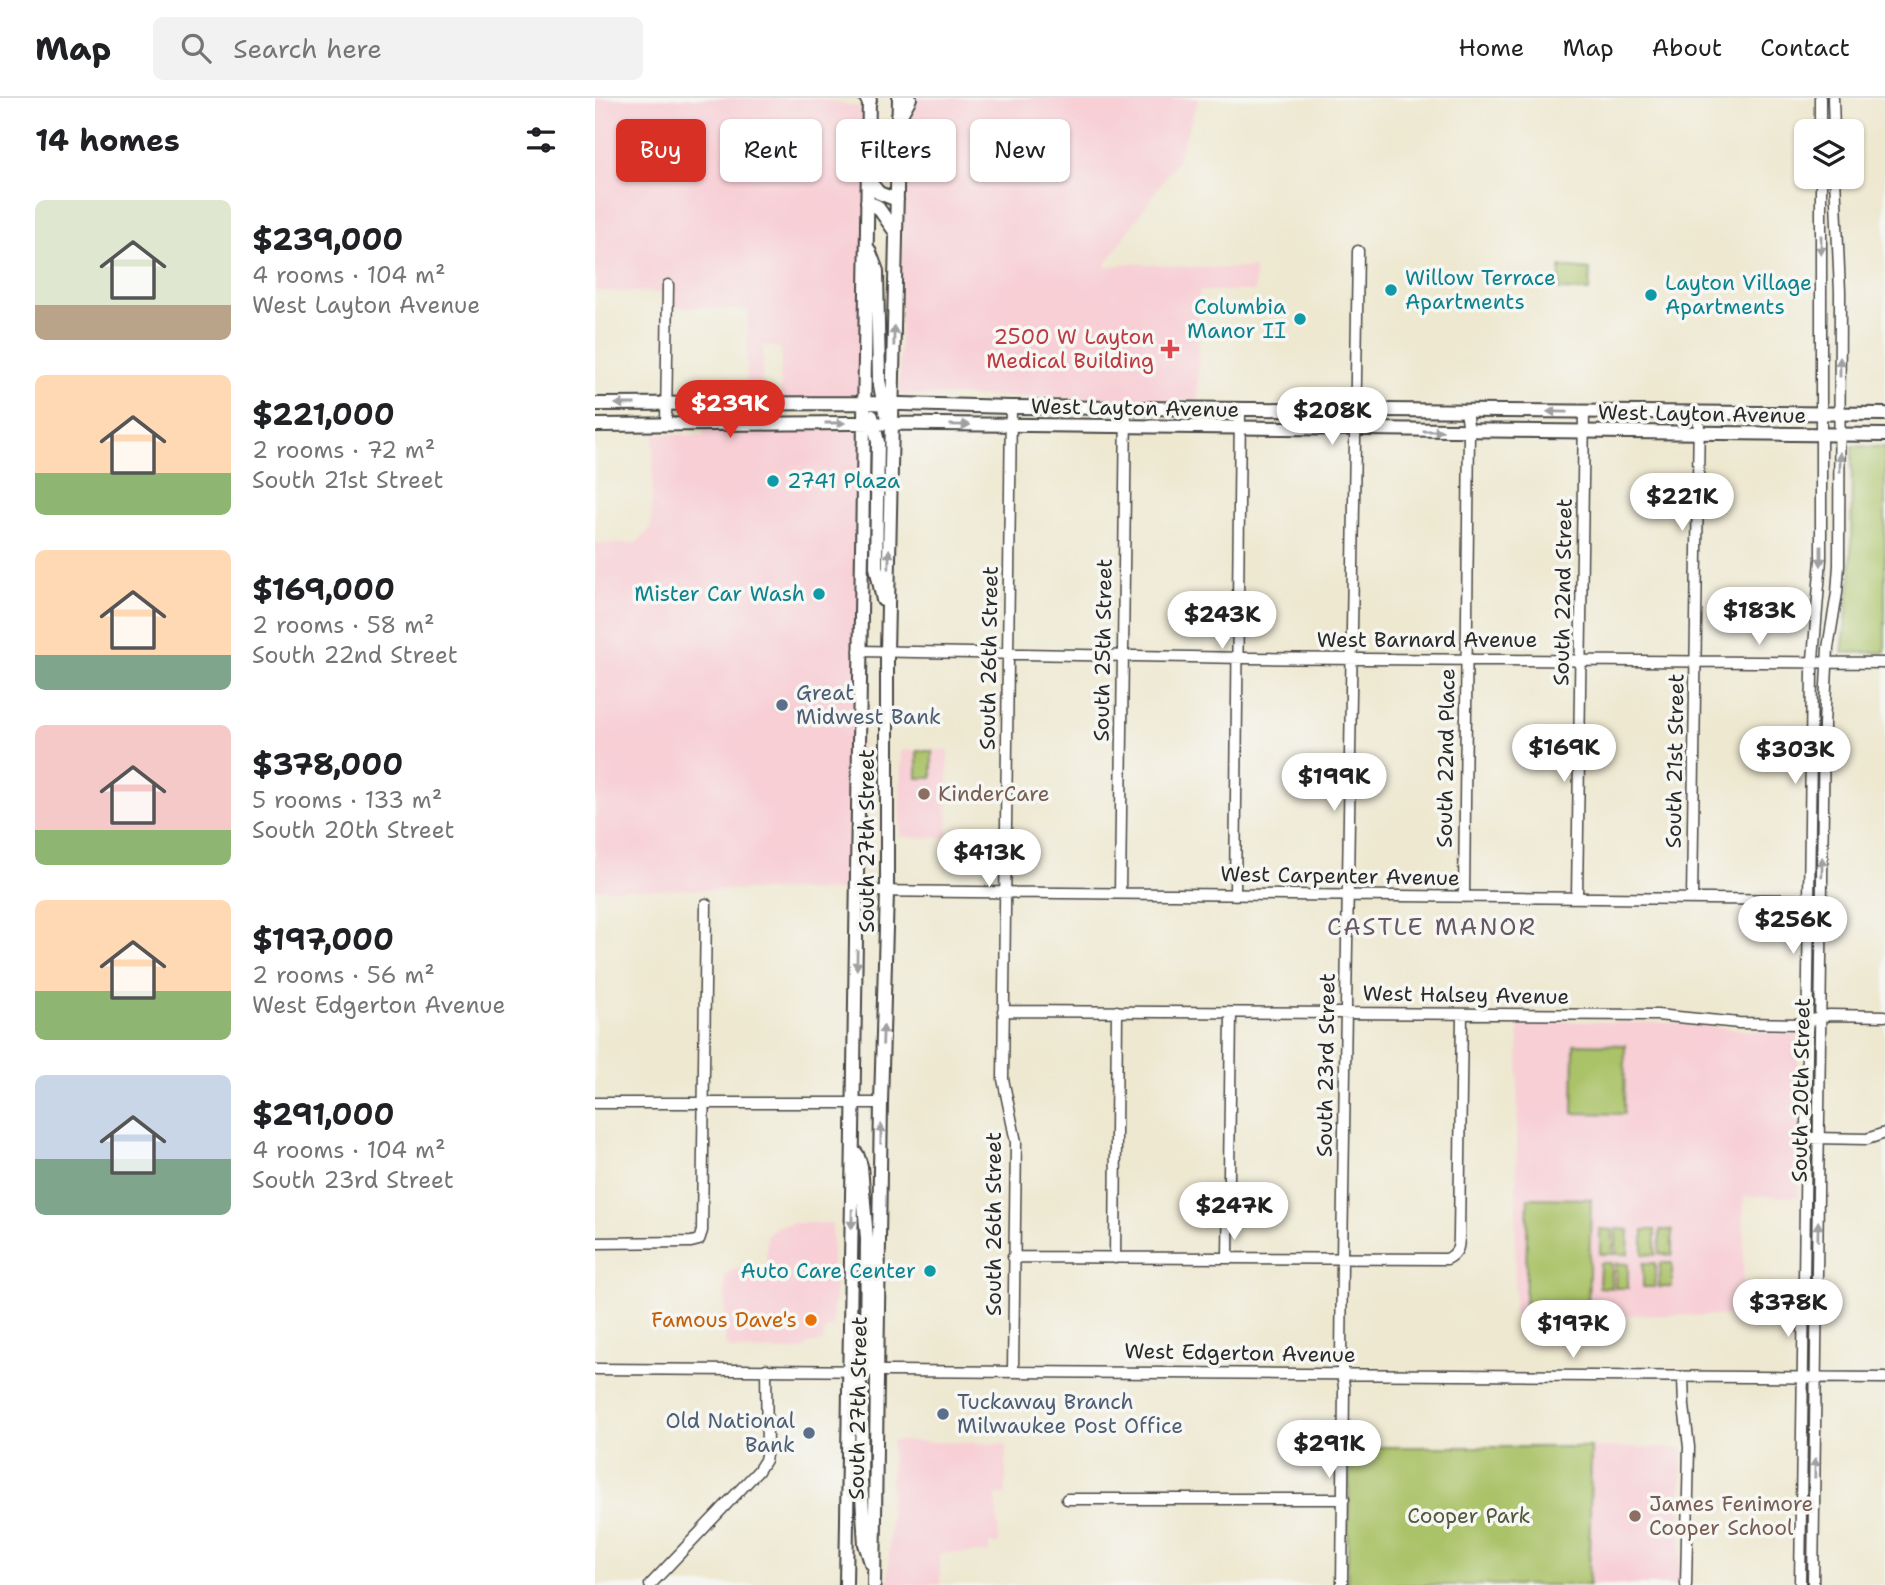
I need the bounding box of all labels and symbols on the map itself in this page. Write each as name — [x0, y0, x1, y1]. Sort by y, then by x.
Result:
one-way arrow — [1815, 234, 1827, 256]
place label: Willow Terrace Apartments — [1405, 264, 1556, 316]
place label: Layton Village Apartments — [1665, 269, 1812, 321]
marker: Willow Terrace Apartments — [1383, 282, 1399, 298]
marker: Layton Village Apartments — [1643, 287, 1659, 303]
place label: Columbia Manor II — [1187, 293, 1286, 345]
marker: Columbia Manor II — [1292, 311, 1308, 327]
place label: 2500 W Layton Medical Building — [986, 323, 1154, 375]
one-way arrow — [888, 325, 900, 347]
marker: 2500 W Layton Medical Building — [1160, 339, 1180, 359]
one-way arrow — [1834, 355, 1846, 377]
pin: $239K — [681, 380, 779, 440]
pin: $208K — [1283, 388, 1381, 447]
street label: West Layton Avenue — [1031, 392, 1239, 424]
one-way arrow — [614, 398, 636, 410]
street label: West Layton Avenue — [1598, 398, 1806, 430]
one-way arrow — [1545, 406, 1567, 418]
one-way arrow — [824, 417, 846, 429]
one-way arrow — [950, 420, 972, 431]
one-way arrow — [1422, 425, 1444, 437]
one-way arrow — [1834, 450, 1845, 472]
place label: 2741 Plaza — [787, 467, 900, 495]
marker: 2741 Plaza — [765, 473, 781, 489]
pin: $221K — [1633, 474, 1731, 533]
street label: South 22nd Street — [1547, 498, 1579, 686]
one-way arrow — [1815, 546, 1827, 568]
one-way arrow — [884, 548, 895, 570]
street label: South 25th Street — [1087, 558, 1119, 742]
street label: South 26th Street — [973, 566, 1005, 750]
place label: Mister Car Wash — [634, 580, 805, 608]
marker: Mister Car Wash — [811, 586, 827, 602]
pin: $183K — [1710, 588, 1808, 647]
pin: $243K — [1173, 592, 1271, 651]
street label: West Barnard Avenue — [1317, 626, 1537, 654]
street label: South 22nd Place — [1430, 668, 1462, 848]
street label: South 21st Street — [1659, 673, 1691, 849]
place label: Great Midwest Bank — [796, 679, 941, 731]
marker: Great Midwest Bank — [774, 697, 790, 713]
pin: $169K — [1515, 724, 1613, 784]
pin: $303K — [1746, 726, 1844, 786]
street label: South 27th Street — [853, 749, 881, 933]
pin: $199K — [1285, 754, 1383, 813]
place label: KinderCare — [938, 780, 1050, 808]
marker: KinderCare — [916, 786, 932, 802]
pin: $413K — [940, 830, 1038, 889]
one-way arrow — [1817, 855, 1828, 877]
street label: West Carpenter Avenue — [1220, 860, 1460, 892]
pin: $256K — [1744, 896, 1842, 956]
district label: CASTLE MANOR — [1327, 911, 1537, 943]
one-way arrow — [851, 949, 863, 971]
street label: South 23rd Street — [1310, 973, 1342, 1157]
street label: West Halsey Avenue — [1362, 979, 1570, 1011]
street label: South 20th Street — [1785, 997, 1817, 1183]
one-way arrow — [878, 1023, 889, 1045]
one-way arrow — [875, 1123, 887, 1145]
street label: South 26th Street — [980, 1132, 1008, 1316]
pin: $247K — [1185, 1182, 1283, 1242]
one-way arrow — [846, 1208, 858, 1230]
one-way arrow — [1812, 1220, 1824, 1242]
place label: Auto Care Center — [741, 1257, 916, 1285]
marker: Auto Care Center — [922, 1263, 938, 1279]
pin: $378K — [1739, 1280, 1837, 1339]
pin: $197K — [1524, 1300, 1622, 1360]
place label: Famous Dave's — [651, 1306, 797, 1334]
marker: Famous Dave's — [803, 1312, 819, 1328]
street label: South 27th Street — [842, 1316, 874, 1500]
street label: West Edgerton Avenue — [1124, 1337, 1356, 1369]
place label: Tuckaway Branch Milwaukee Post Office — [957, 1388, 1183, 1440]
marker: Tuckaway Branch Milwaukee Post Office — [935, 1406, 951, 1422]
place label: Old National Bank — [665, 1407, 796, 1459]
pin: $291K — [1280, 1420, 1378, 1480]
marker: Old National Bank — [801, 1425, 817, 1441]
one-way arrow — [1809, 1457, 1821, 1479]
place label: James Fenimore Cooper School — [1649, 1490, 1813, 1542]
park label: Cooper Park — [1407, 1502, 1531, 1530]
marker: James Fenimore Cooper School — [1627, 1508, 1643, 1524]

